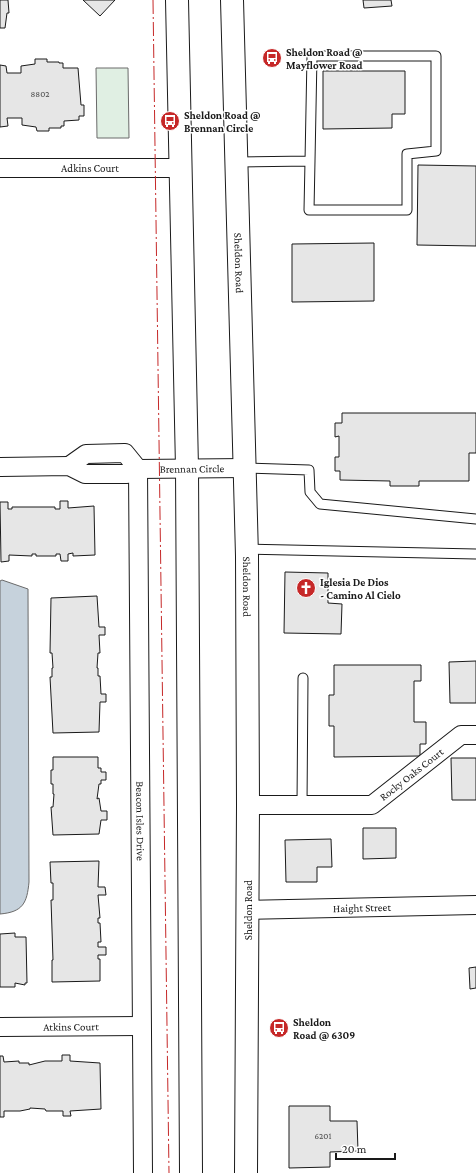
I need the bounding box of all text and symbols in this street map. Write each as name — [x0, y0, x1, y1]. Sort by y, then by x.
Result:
place label: Sheldon Road @ Mayflower Road — [286, 46, 363, 71]
bus stop icon: Sheldon Road @ Mayflower Road — [261, 47, 283, 69]
house number: 8802 — [31, 89, 49, 99]
place label: Sheldon Road @ Brennan Circle — [184, 109, 261, 134]
bus stop icon: Sheldon Road @ Brennan Circle — [159, 110, 181, 132]
street label: Adkins Court — [61, 162, 119, 174]
street label: Sheldon Road — [232, 233, 246, 293]
street label: Brennan Circle — [160, 462, 225, 475]
street label: Sheldon Road — [241, 557, 253, 617]
place label: Iglesia De Dios - Camino Al Cielo — [320, 576, 401, 601]
church icon: Iglesia De Dios - Camino Al Cielo — [295, 577, 317, 599]
street label: Rocky Oaks Court — [377, 745, 446, 803]
street label: Beacon Isles Drive — [134, 781, 147, 861]
street label: Sheldon Road — [242, 880, 254, 940]
street label: Haight Street — [333, 901, 391, 915]
place label: Sheldon Road @ 6309 — [293, 1016, 355, 1041]
bus stop icon: Sheldon Road @ 6309 — [268, 1017, 290, 1039]
street label: Atkins Court — [43, 1020, 99, 1033]
house number: 6201 — [315, 1131, 331, 1141]
scale bar — [336, 1135, 395, 1161]
text: 20 m — [342, 1142, 367, 1156]

